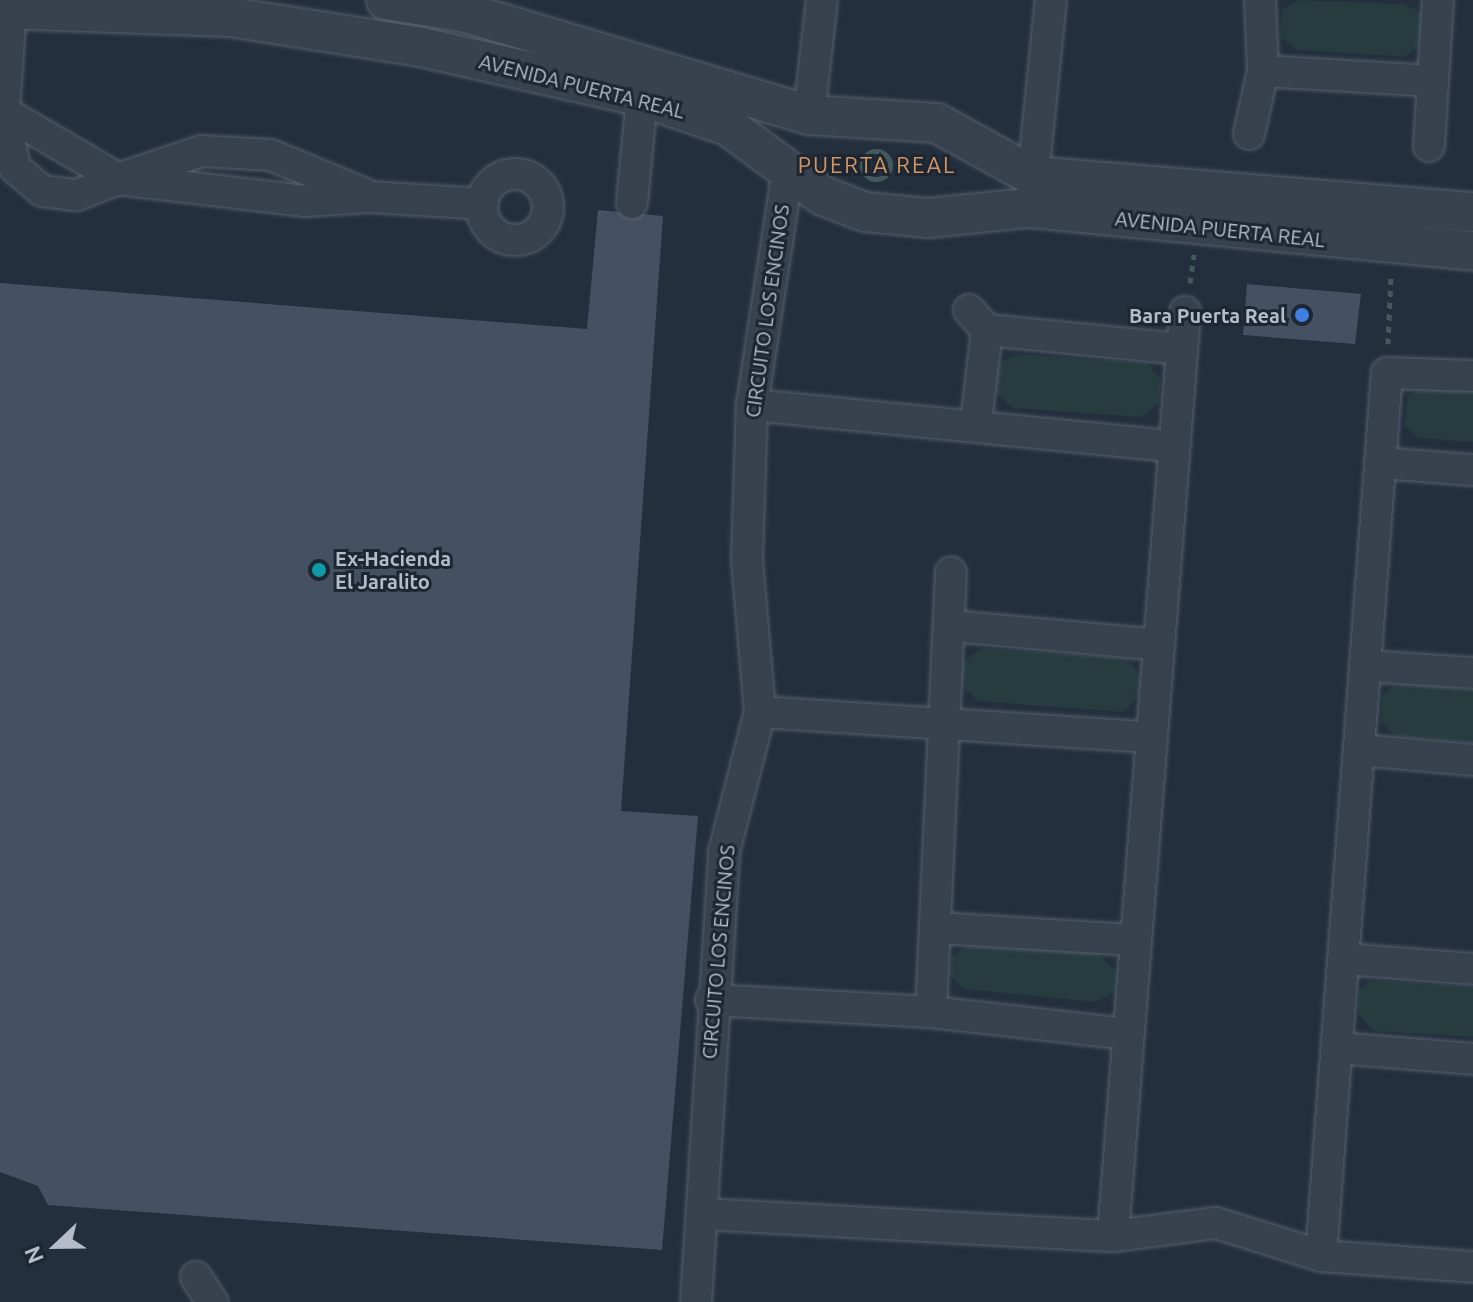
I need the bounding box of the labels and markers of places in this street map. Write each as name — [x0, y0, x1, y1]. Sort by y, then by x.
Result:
place label: Bara Puerta Real — [1129, 303, 1286, 327]
marker: Bara Puerta Real — [1293, 306, 1311, 324]
place label: Ex-Hacienda El Jaralito — [335, 546, 451, 593]
marker: Ex-Hacienda El Jaralito — [310, 561, 328, 579]

